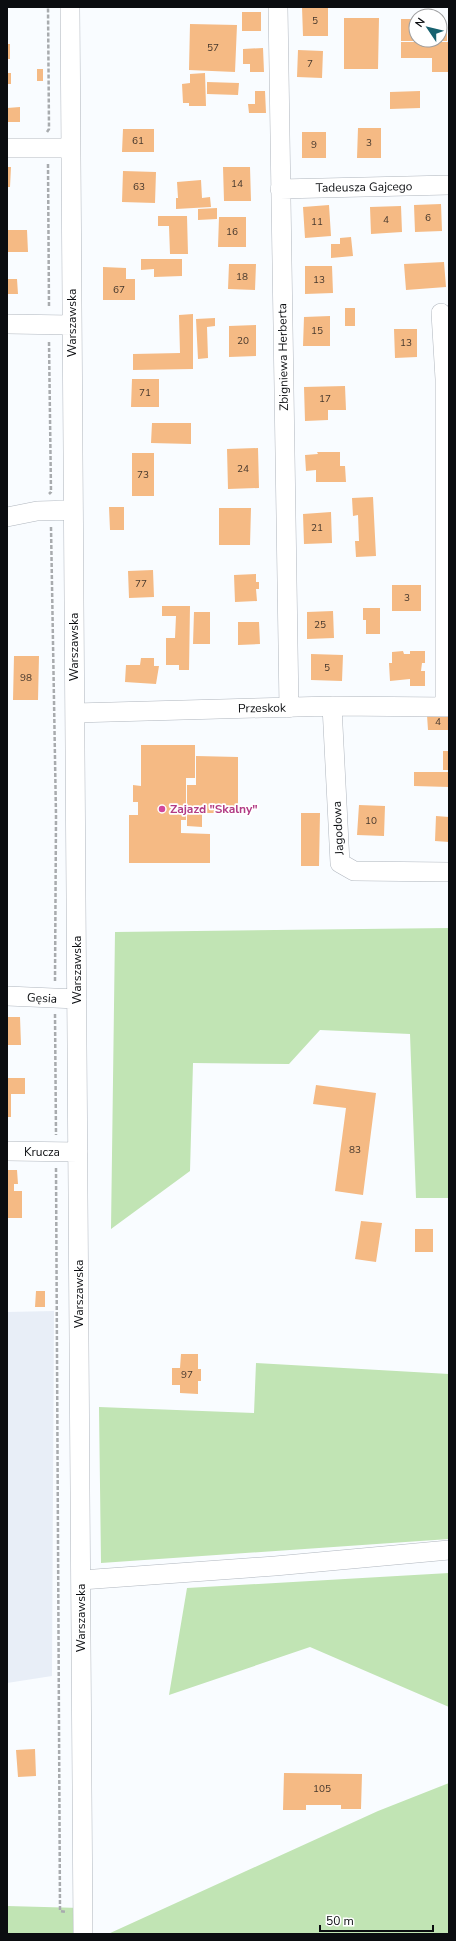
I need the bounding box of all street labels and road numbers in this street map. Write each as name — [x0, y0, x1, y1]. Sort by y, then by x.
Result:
street label: Tadeusza Gajcego — [315, 178, 413, 196]
street label: Warszawska — [64, 289, 80, 357]
street label: Zbigniewa Herberta — [274, 303, 292, 411]
street label: Warszawska — [66, 613, 82, 681]
street label: Przeskok — [238, 700, 287, 716]
street label: Jagodowa — [329, 801, 347, 856]
street label: Warszawska — [69, 936, 85, 1004]
street label: Gęsia — [27, 989, 57, 1007]
street label: Krucza — [24, 1144, 60, 1160]
street label: Warszawska — [71, 1260, 87, 1328]
street label: Warszawska — [73, 1584, 89, 1652]

